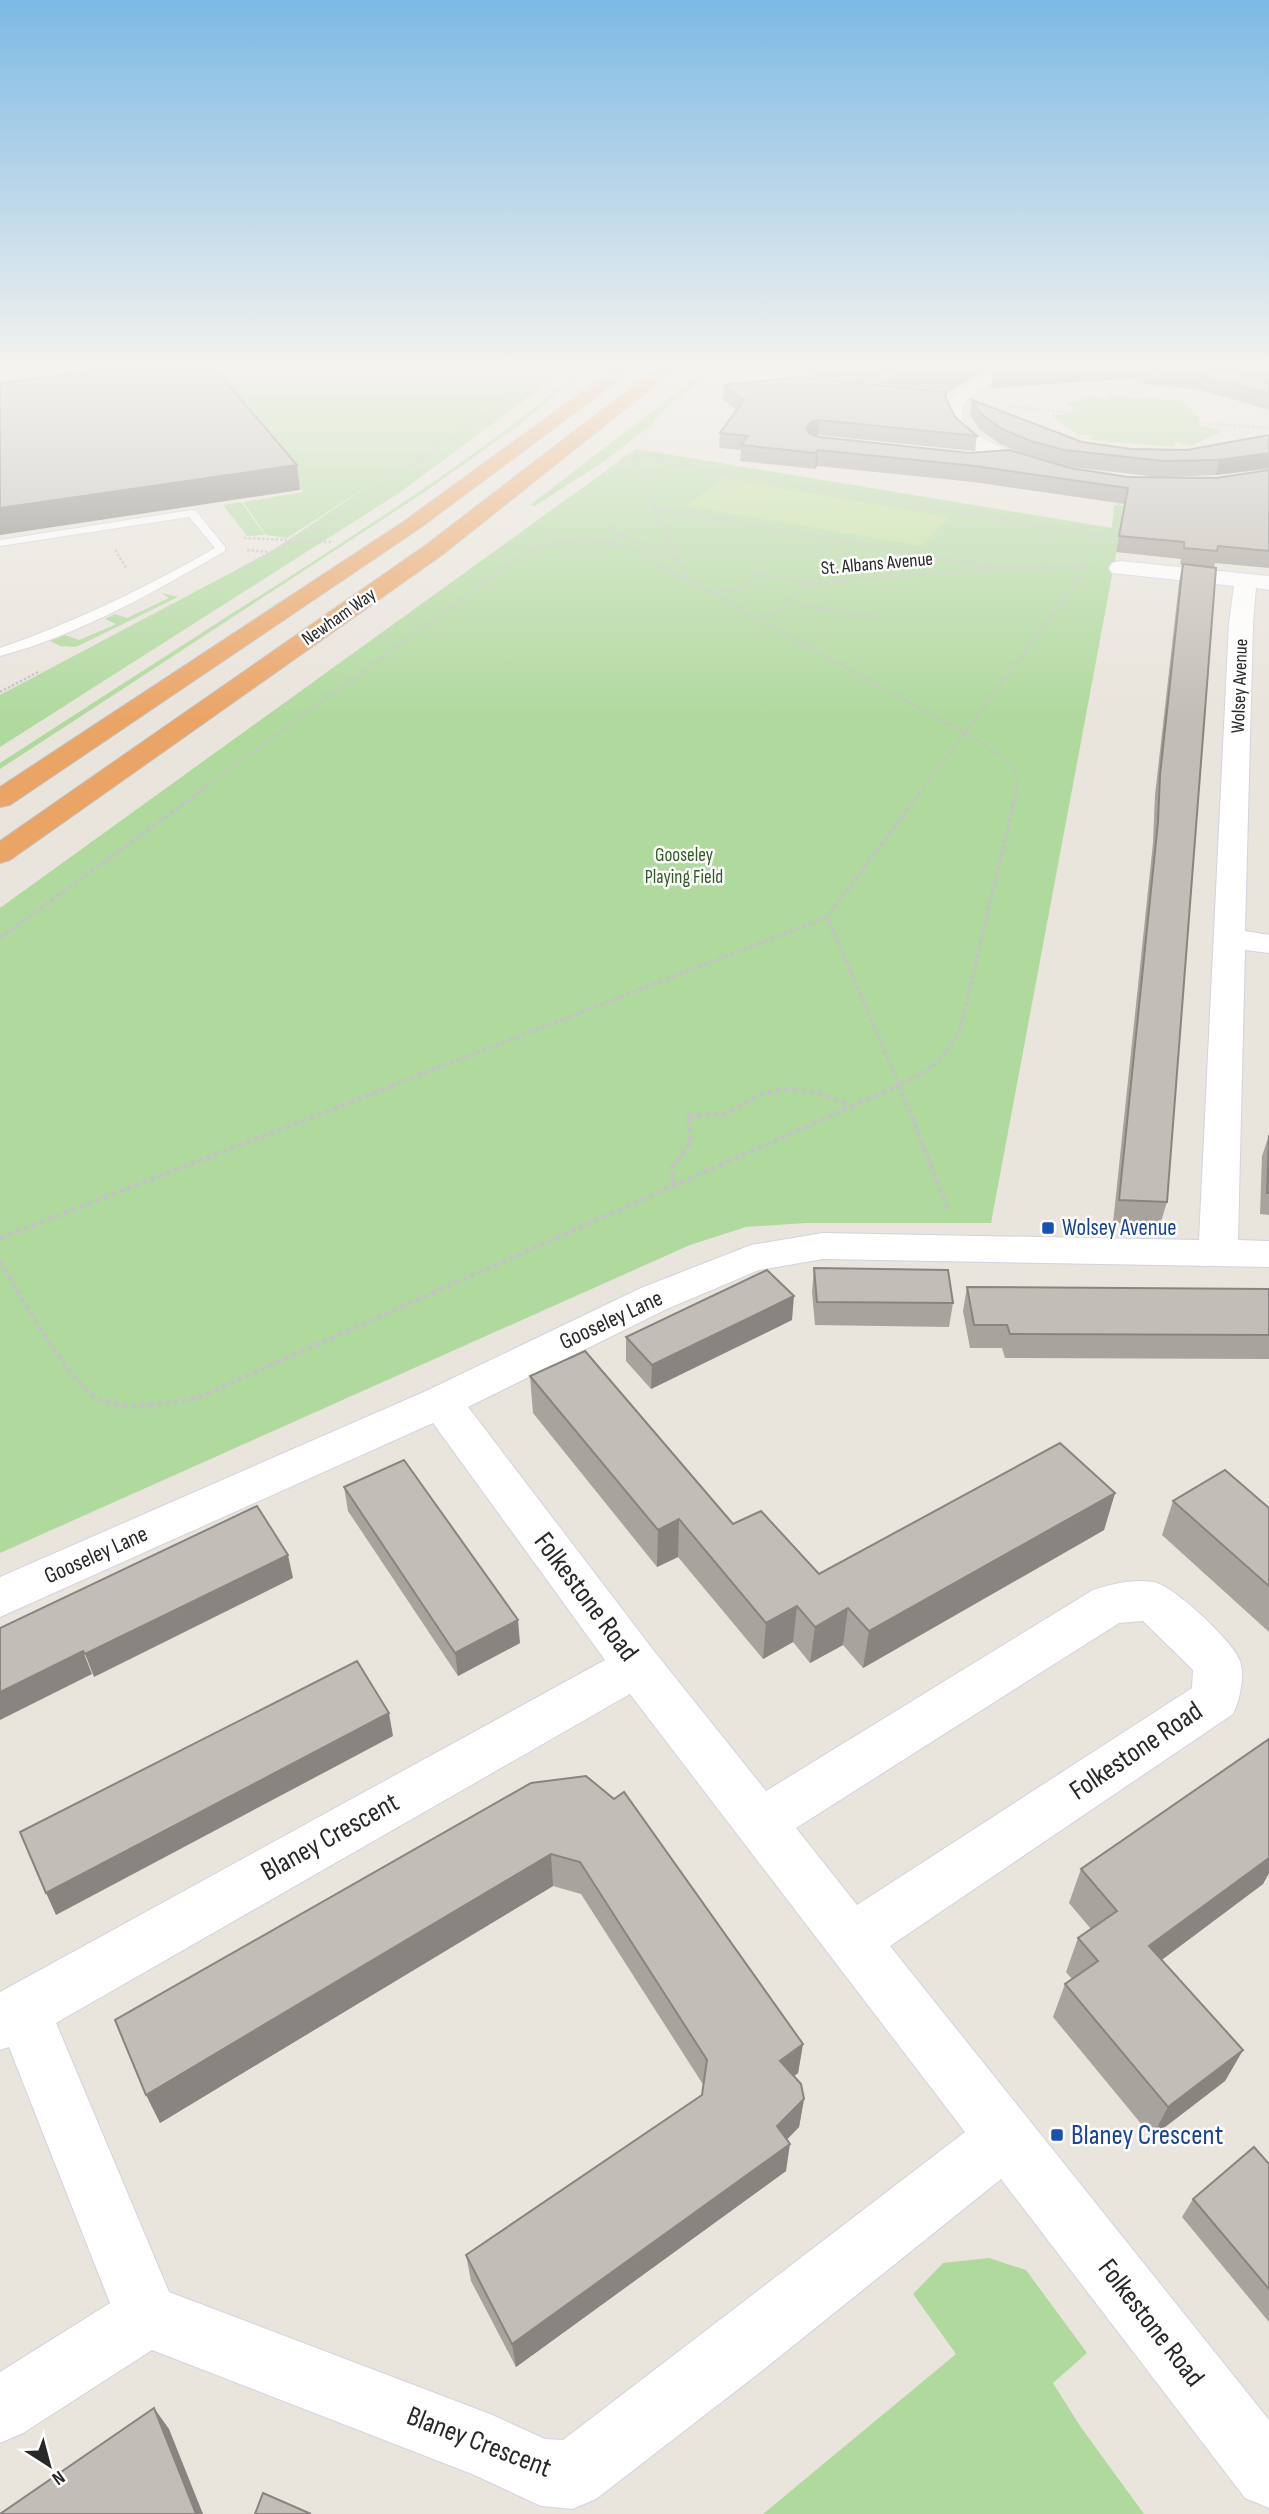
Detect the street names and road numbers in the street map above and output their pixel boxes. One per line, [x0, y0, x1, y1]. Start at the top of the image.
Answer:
street label: St. Albans Avenue [820, 548, 934, 580]
street label: Newham Way [298, 583, 381, 651]
street label: Wolsey Avenue [1227, 638, 1253, 734]
street label: Gooseley Lane [555, 1284, 667, 1356]
street label: Gooseley Lane [40, 1520, 152, 1590]
street label: Folkestone Road [527, 1526, 645, 1668]
street label: Folkestone Road [1063, 1695, 1209, 1807]
street label: Blaney Crescent [255, 1786, 405, 1888]
street label: Folkestone Road [1091, 2253, 1211, 2393]
street label: Blaney Crescent [402, 2399, 556, 2485]

